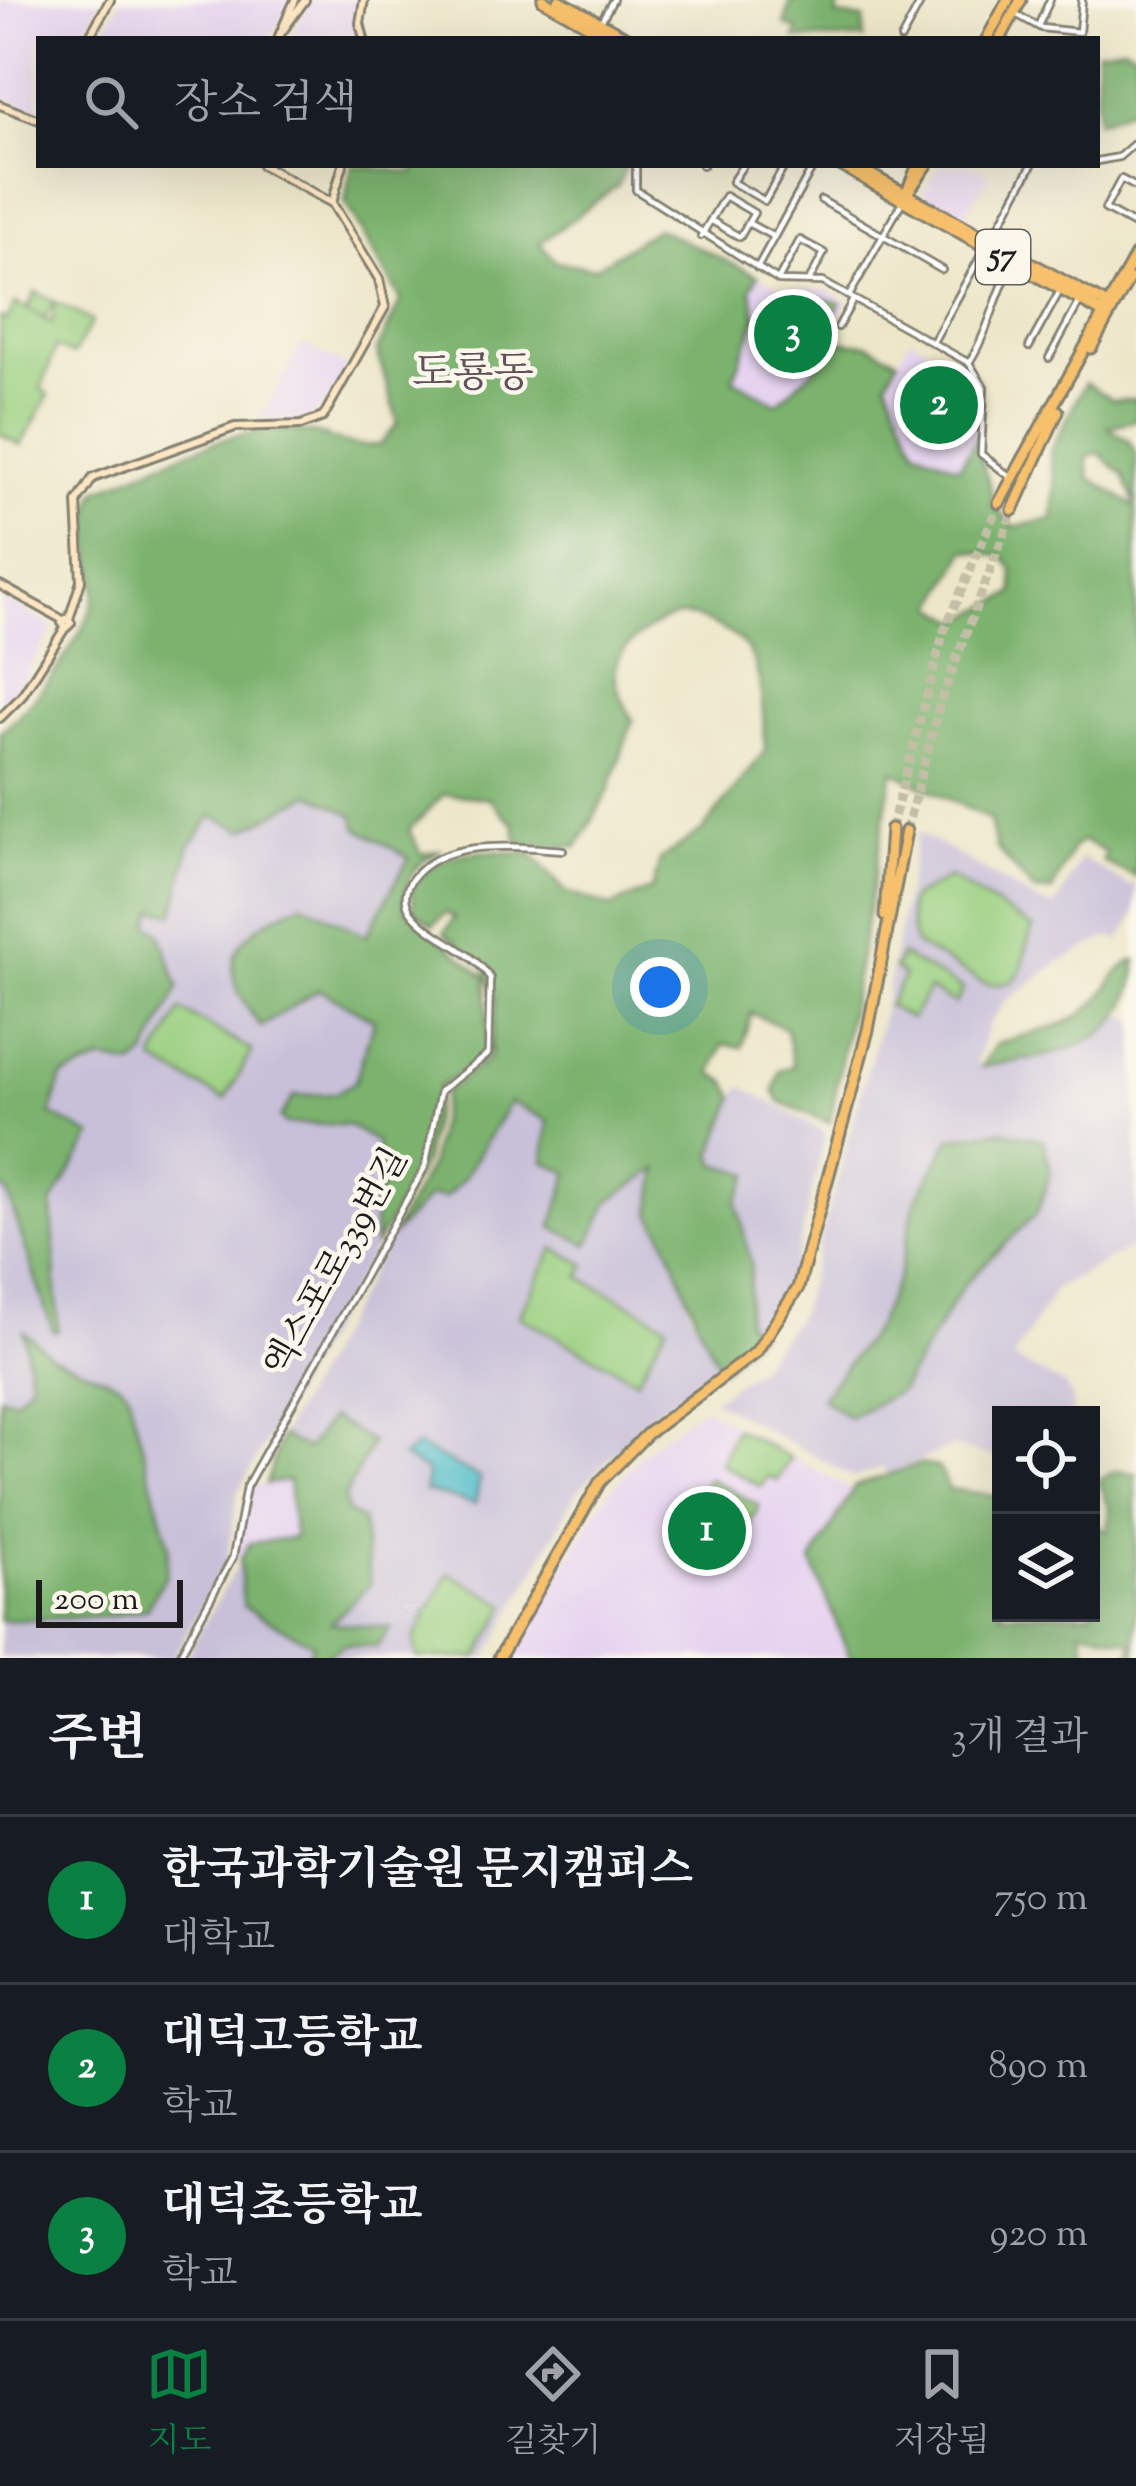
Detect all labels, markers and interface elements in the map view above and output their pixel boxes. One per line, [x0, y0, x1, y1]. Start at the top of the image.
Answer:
search box [36, 36, 1100, 168]
icon: search [78, 69, 144, 135]
text: 장소 검색 [174, 74, 357, 139]
road number: 57 [976, 230, 1030, 284]
pin: 3 [754, 289, 832, 379]
district label: 도룡동 [412, 346, 534, 406]
pin: 2 [900, 360, 978, 450]
your location [630, 957, 690, 1017]
street label: 엑스포로339번길 [253, 1139, 423, 1387]
map controls [992, 1406, 1100, 1622]
button: locate [992, 1406, 1100, 1514]
pin: 1 [668, 1486, 746, 1576]
button: layers [992, 1514, 1100, 1622]
scale bar [36, 1574, 183, 1627]
text: 200 m [54, 1577, 139, 1625]
text: 주변 [48, 1705, 147, 1778]
text: 3개 결과 [951, 1712, 1088, 1768]
text: 한국과학기술원 문지캠퍼스 [162, 1840, 693, 1905]
text: 1 [80, 1872, 94, 1928]
text: 750 m [994, 1872, 1088, 1928]
text: 대학교 [162, 1913, 275, 1969]
text: 대덕고등학교 [162, 2008, 423, 2073]
text: 2 [78, 2040, 96, 2096]
text: 890 m [988, 2040, 1088, 2096]
text: 학교 [162, 2081, 237, 2137]
text: 대덕초등학교 [162, 2176, 423, 2241]
text: 3 [79, 2208, 95, 2264]
text: 920 m [990, 2208, 1088, 2264]
text: 학교 [162, 2249, 237, 2305]
tab: 지도 [146, 2341, 212, 2467]
tab: 길찾기 [505, 2341, 601, 2467]
tab: 저장됨 [894, 2341, 990, 2467]

